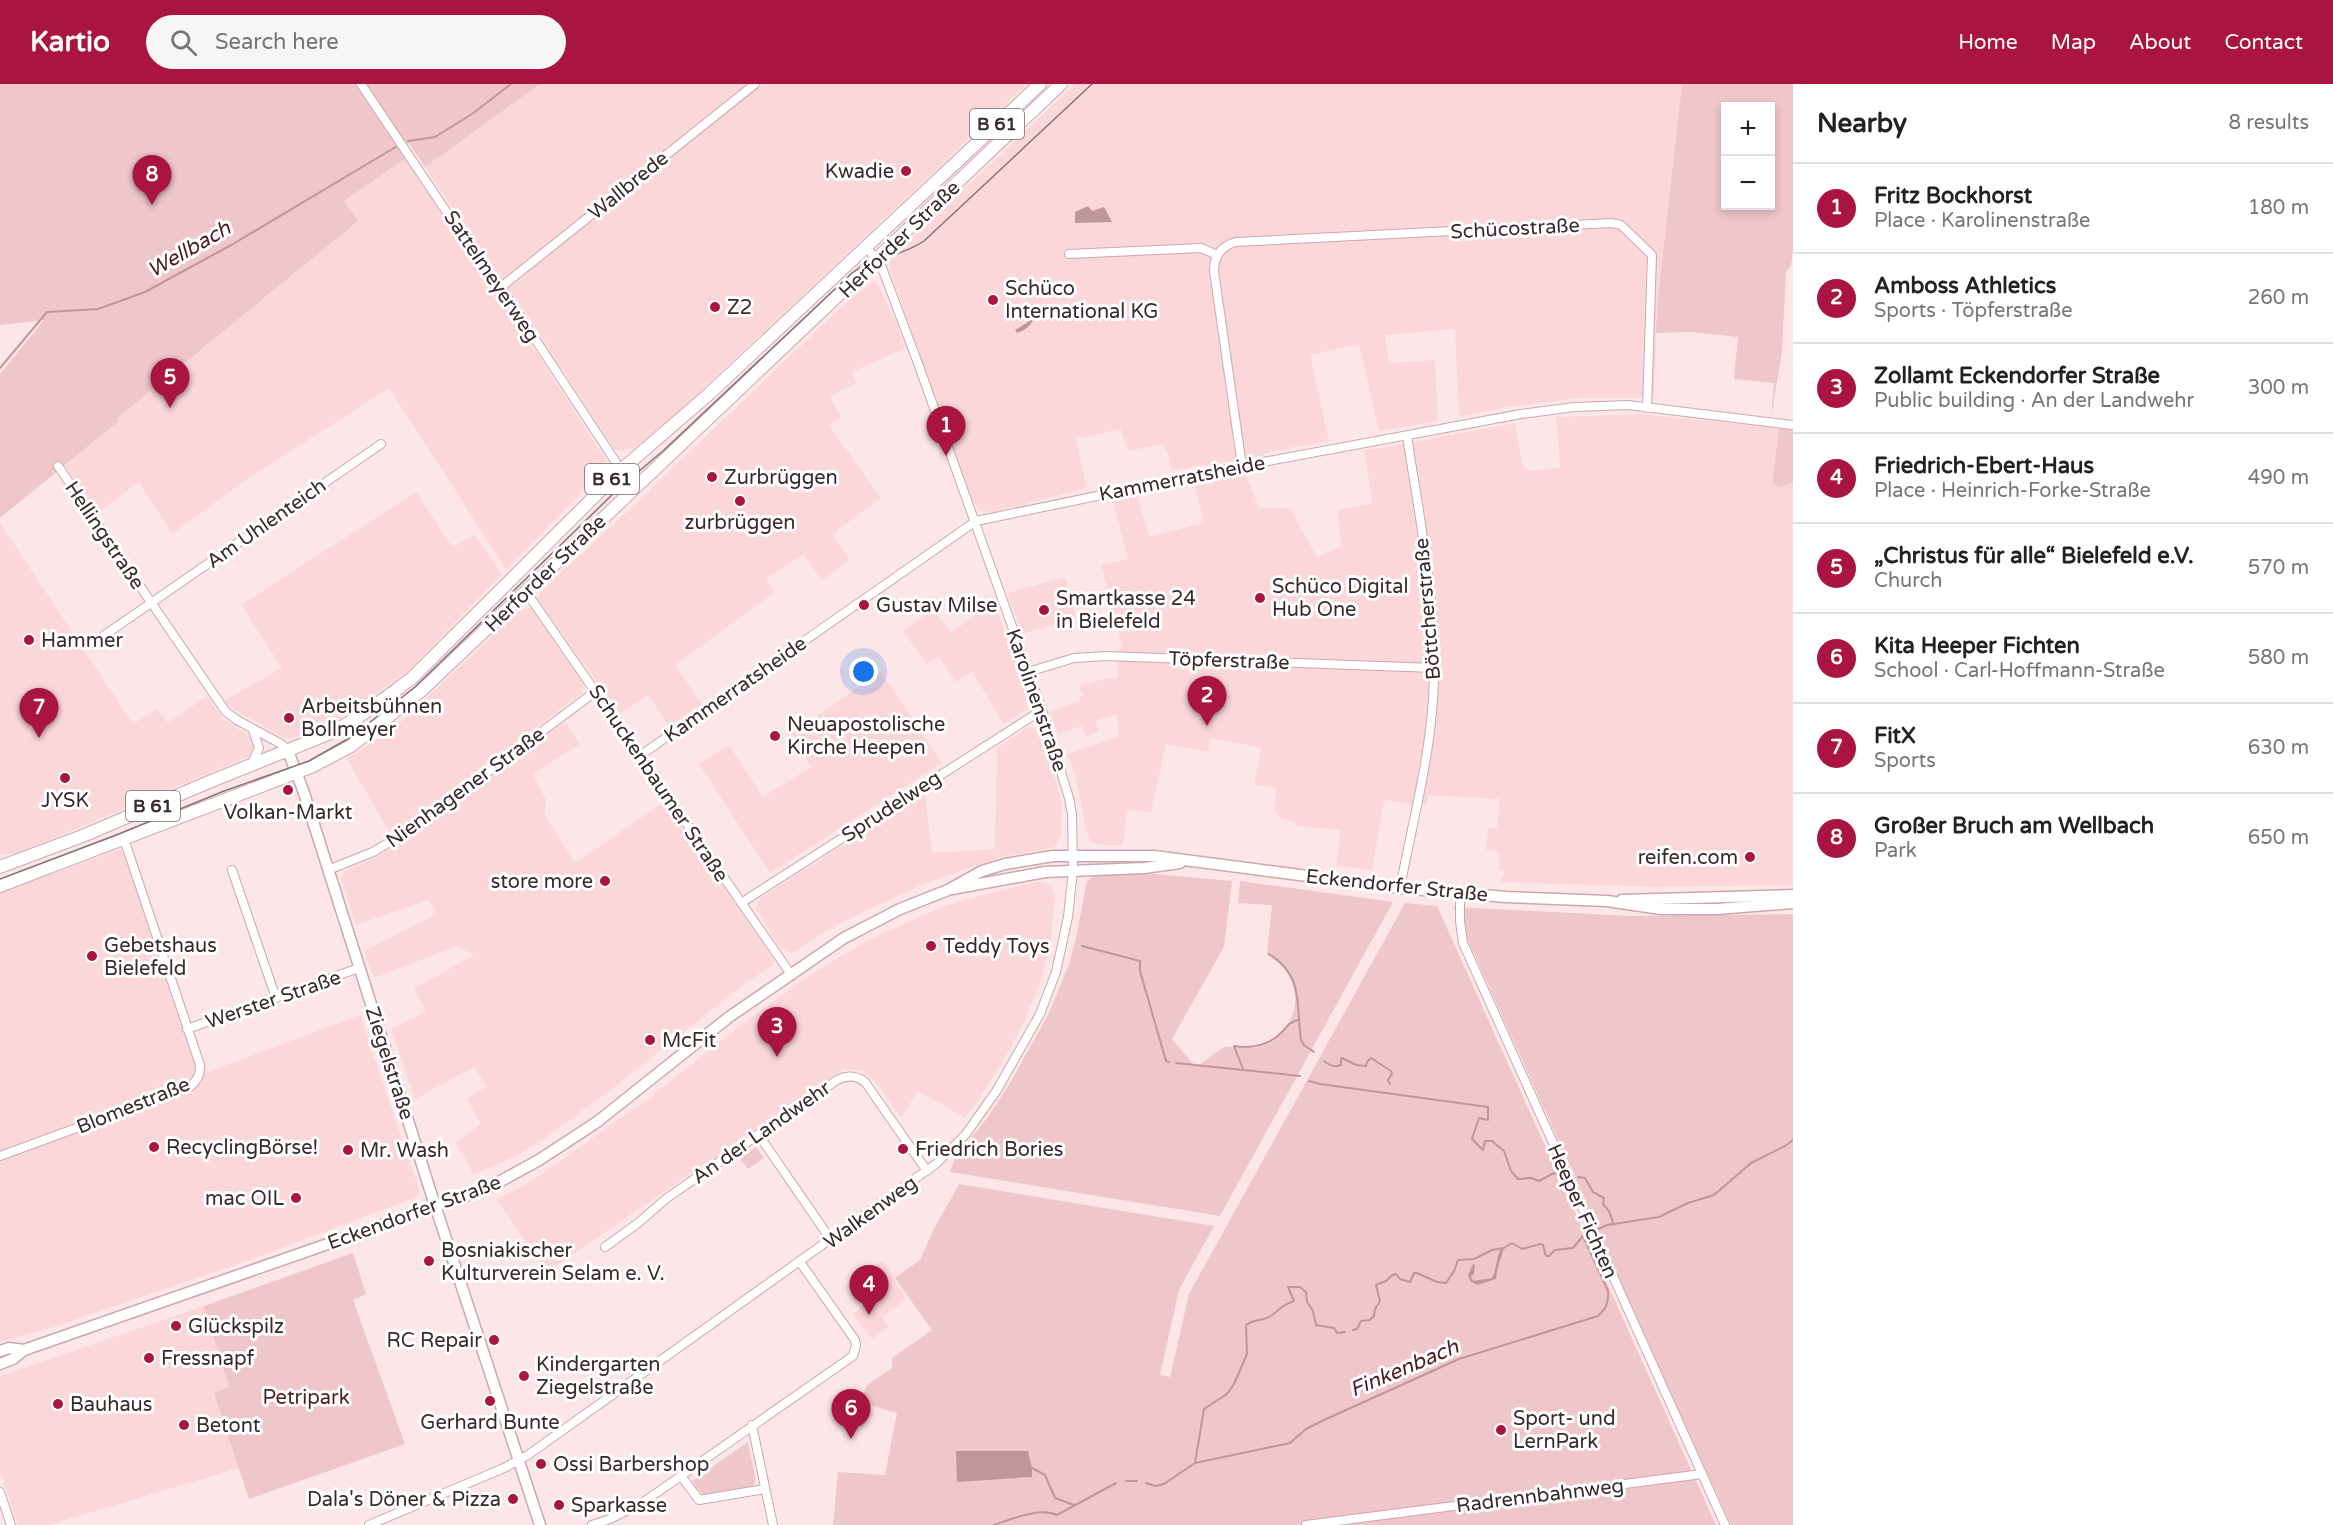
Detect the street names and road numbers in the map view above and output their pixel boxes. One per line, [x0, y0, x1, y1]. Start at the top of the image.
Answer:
road number: B 61 [970, 109, 1024, 139]
street label: Wallbrede [584, 146, 673, 225]
street label: Herforder Straße [834, 176, 965, 304]
street label: Sattelmeyerweg [438, 206, 544, 347]
street label: Schücostraße [1450, 214, 1580, 244]
street label: Kammerratsheide [1097, 451, 1267, 507]
road number: B 61 [585, 464, 639, 494]
street label: Am Uhlenteich [202, 474, 331, 574]
street label: Hellingstraße [59, 477, 149, 594]
street label: Herforder Straße [480, 510, 611, 638]
street label: Böttcherstraße [1410, 537, 1446, 681]
street label: Karolinenstraße [1000, 626, 1072, 775]
street label: Kammerratsheide [660, 632, 812, 748]
street label: Töpferstraße [1168, 647, 1290, 675]
street label: Schuckenbaumer Straße [583, 680, 733, 887]
street label: Nienhagener Straße [382, 722, 549, 853]
street label: Sprudelweg [838, 766, 946, 848]
road number: B 61 [126, 791, 180, 821]
street label: Eckendorfer Straße [1305, 864, 1489, 907]
street label: Werster Straße [203, 966, 344, 1034]
street label: Ziegelstraße [359, 1004, 419, 1123]
street label: Blomestraße [73, 1072, 194, 1140]
street label: An der Landwehr [688, 1076, 836, 1190]
street label: Heeper Fichten [1542, 1140, 1622, 1282]
street label: Eckendorfer Straße [324, 1170, 504, 1256]
street label: Walkenweg [819, 1171, 922, 1255]
street label: Radrennbahnweg [1455, 1474, 1625, 1518]

